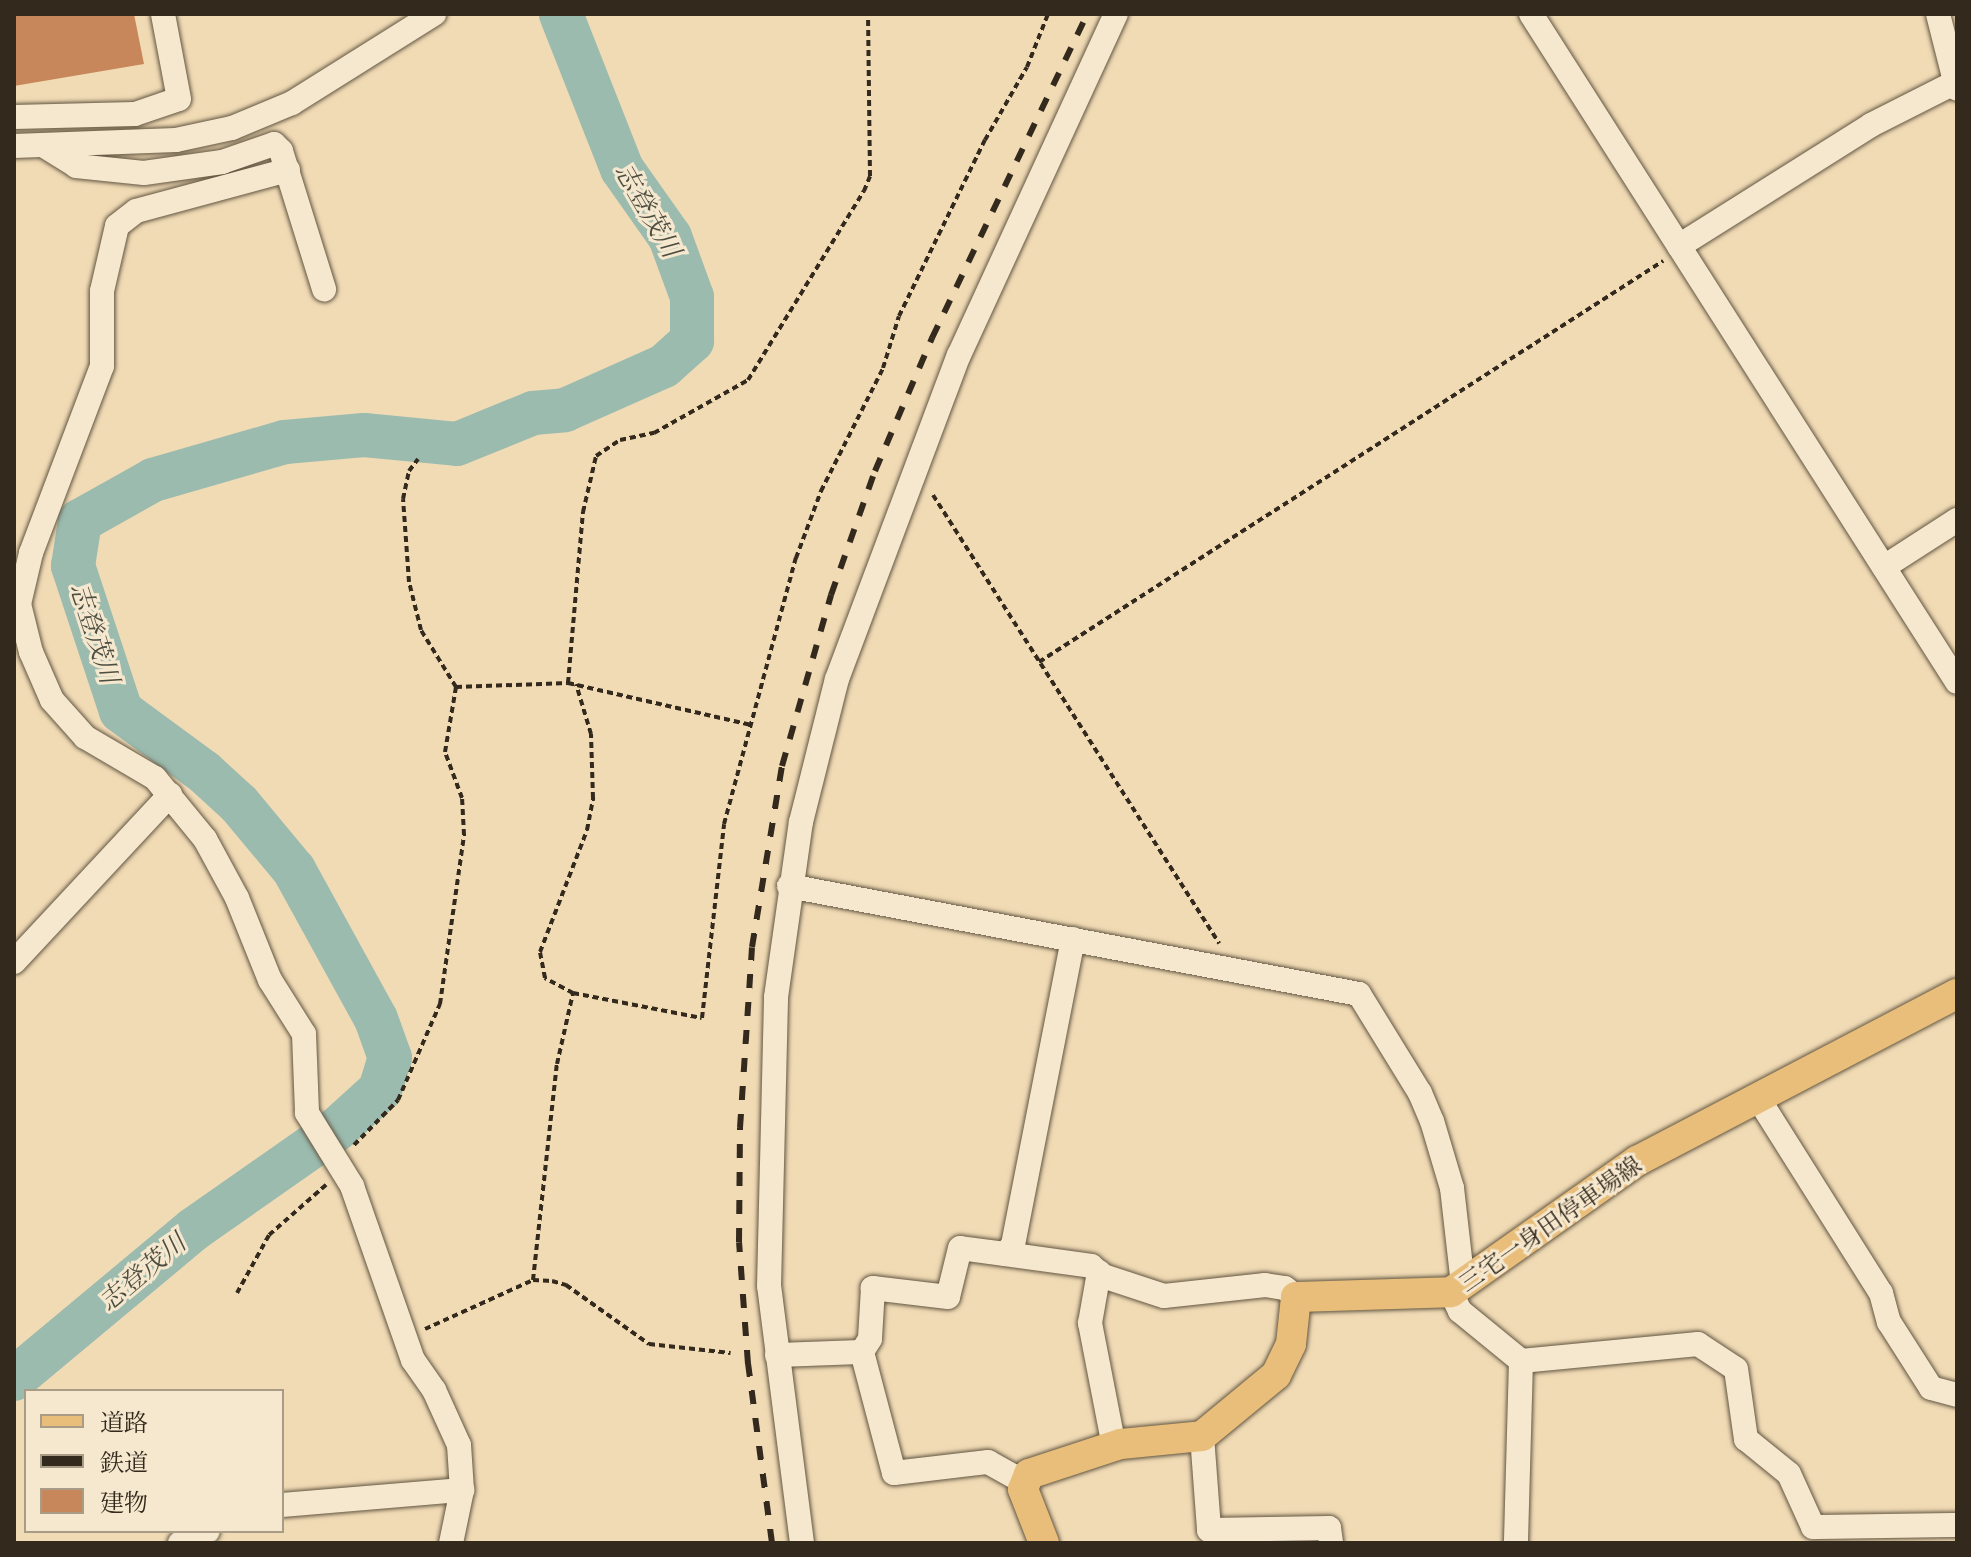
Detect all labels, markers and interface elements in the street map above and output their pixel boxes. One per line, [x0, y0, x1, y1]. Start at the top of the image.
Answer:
water label: 志登茂川 [608, 157, 688, 263]
water label: 志登茂川 [64, 579, 126, 687]
street label: 三宅一身田停車場線 [1453, 1150, 1647, 1298]
water label: 志登茂川 [92, 1227, 192, 1317]
legend [24, 1389, 284, 1533]
text: 道路 [100, 1405, 148, 1440]
text: 鉄道 [100, 1445, 148, 1480]
text: 建物 [100, 1485, 148, 1520]

